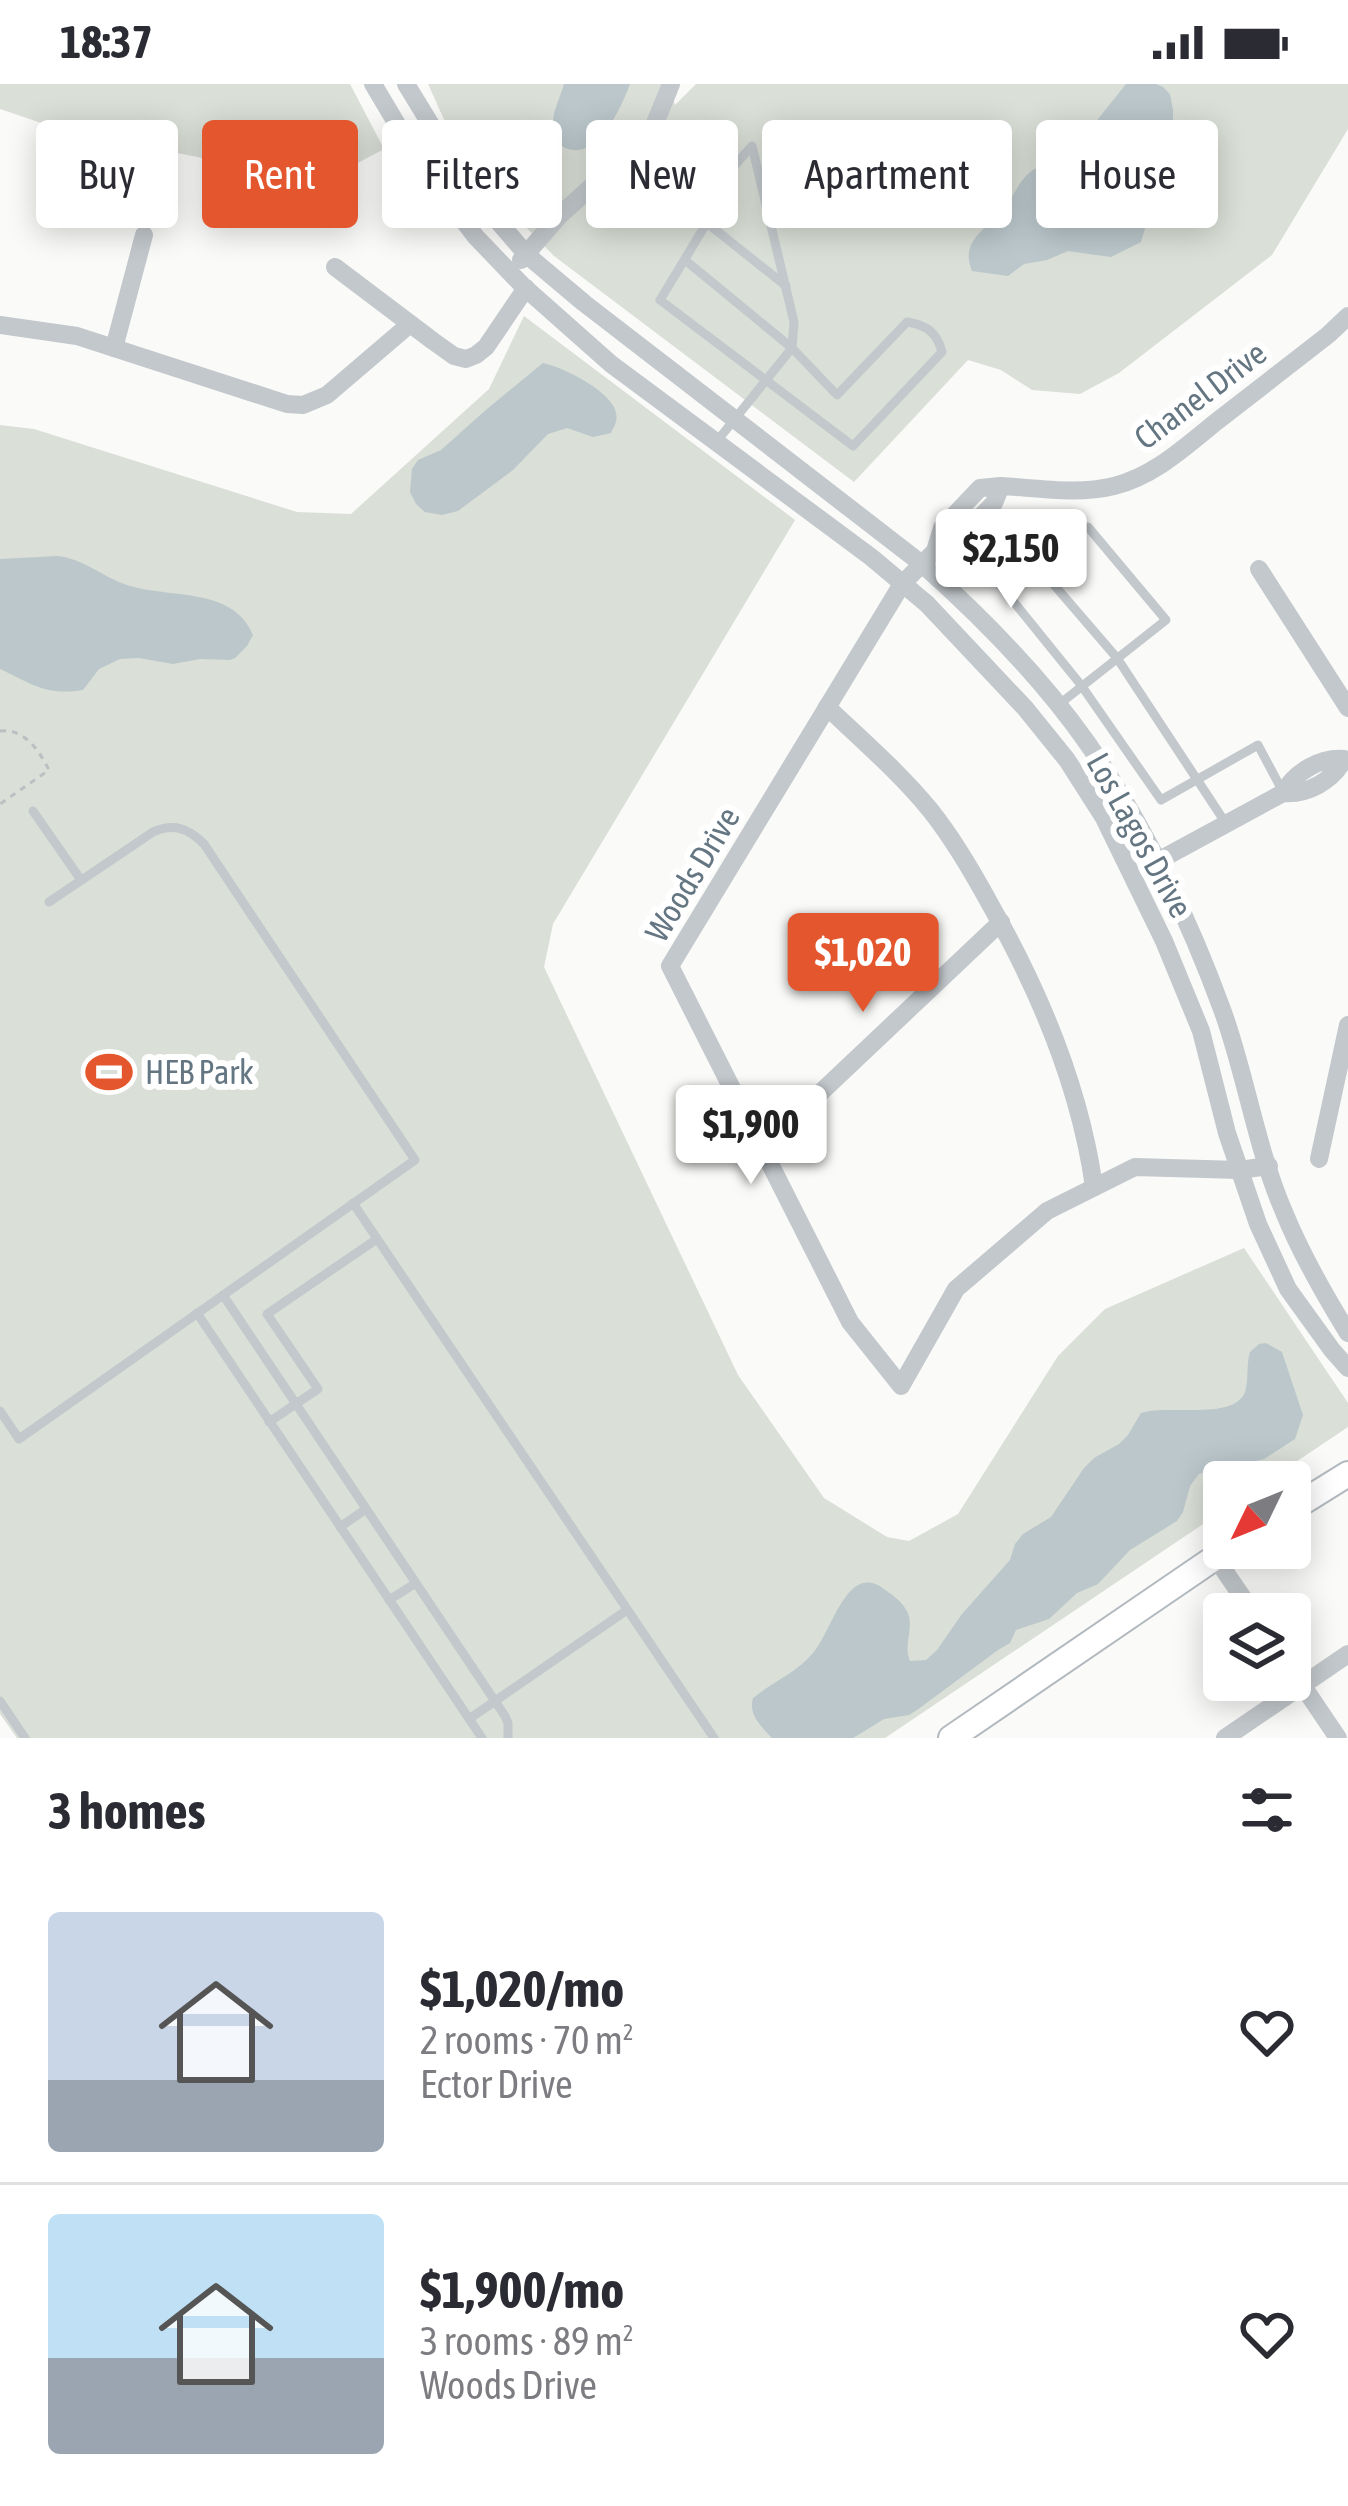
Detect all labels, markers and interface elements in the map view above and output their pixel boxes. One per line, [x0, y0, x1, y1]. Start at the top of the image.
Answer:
text: 18:37 [60, 16, 153, 68]
chip: Buy [36, 120, 178, 228]
chip: Rent [202, 120, 358, 228]
chip: Filters [382, 120, 562, 228]
chip: New [586, 120, 738, 228]
chip: Apartment [762, 120, 1012, 228]
chip: House [1036, 120, 1218, 228]
street label: Chanel Drive [1127, 333, 1273, 457]
pin: $2,150 [913, 509, 1109, 611]
text: $2,150 [963, 526, 1059, 570]
street label: Los Lagos Drive [1079, 746, 1201, 924]
street label: Woods Drive [637, 800, 747, 948]
pin: $1,020 [765, 913, 961, 1015]
text: $1,020 [815, 930, 911, 974]
sports icon: HEB Park [84, 1047, 134, 1097]
place label: HEB Park [145, 1053, 254, 1091]
pin: $1,900 [653, 1085, 849, 1187]
text: $1,900 [703, 1102, 799, 1146]
north arrow [1203, 1461, 1311, 1569]
map controls [1203, 1461, 1311, 1701]
button: layers [1203, 1593, 1311, 1701]
icon: filters [1234, 1777, 1300, 1843]
text: 3 homes [48, 1781, 206, 1840]
text: $1,020/mo [420, 1959, 624, 2018]
icon: home [144, 1960, 288, 2104]
icon: heart [1234, 1999, 1300, 2065]
text: 2 rooms · 70 m² [420, 2018, 634, 2062]
text: Ector Drive [420, 2062, 573, 2106]
text: $1,900/mo [420, 2260, 624, 2319]
icon: home [144, 2262, 288, 2406]
icon: heart [1234, 2301, 1300, 2367]
text: 3 rooms · 89 m² [420, 2319, 634, 2363]
text: Woods Drive [420, 2363, 597, 2407]

